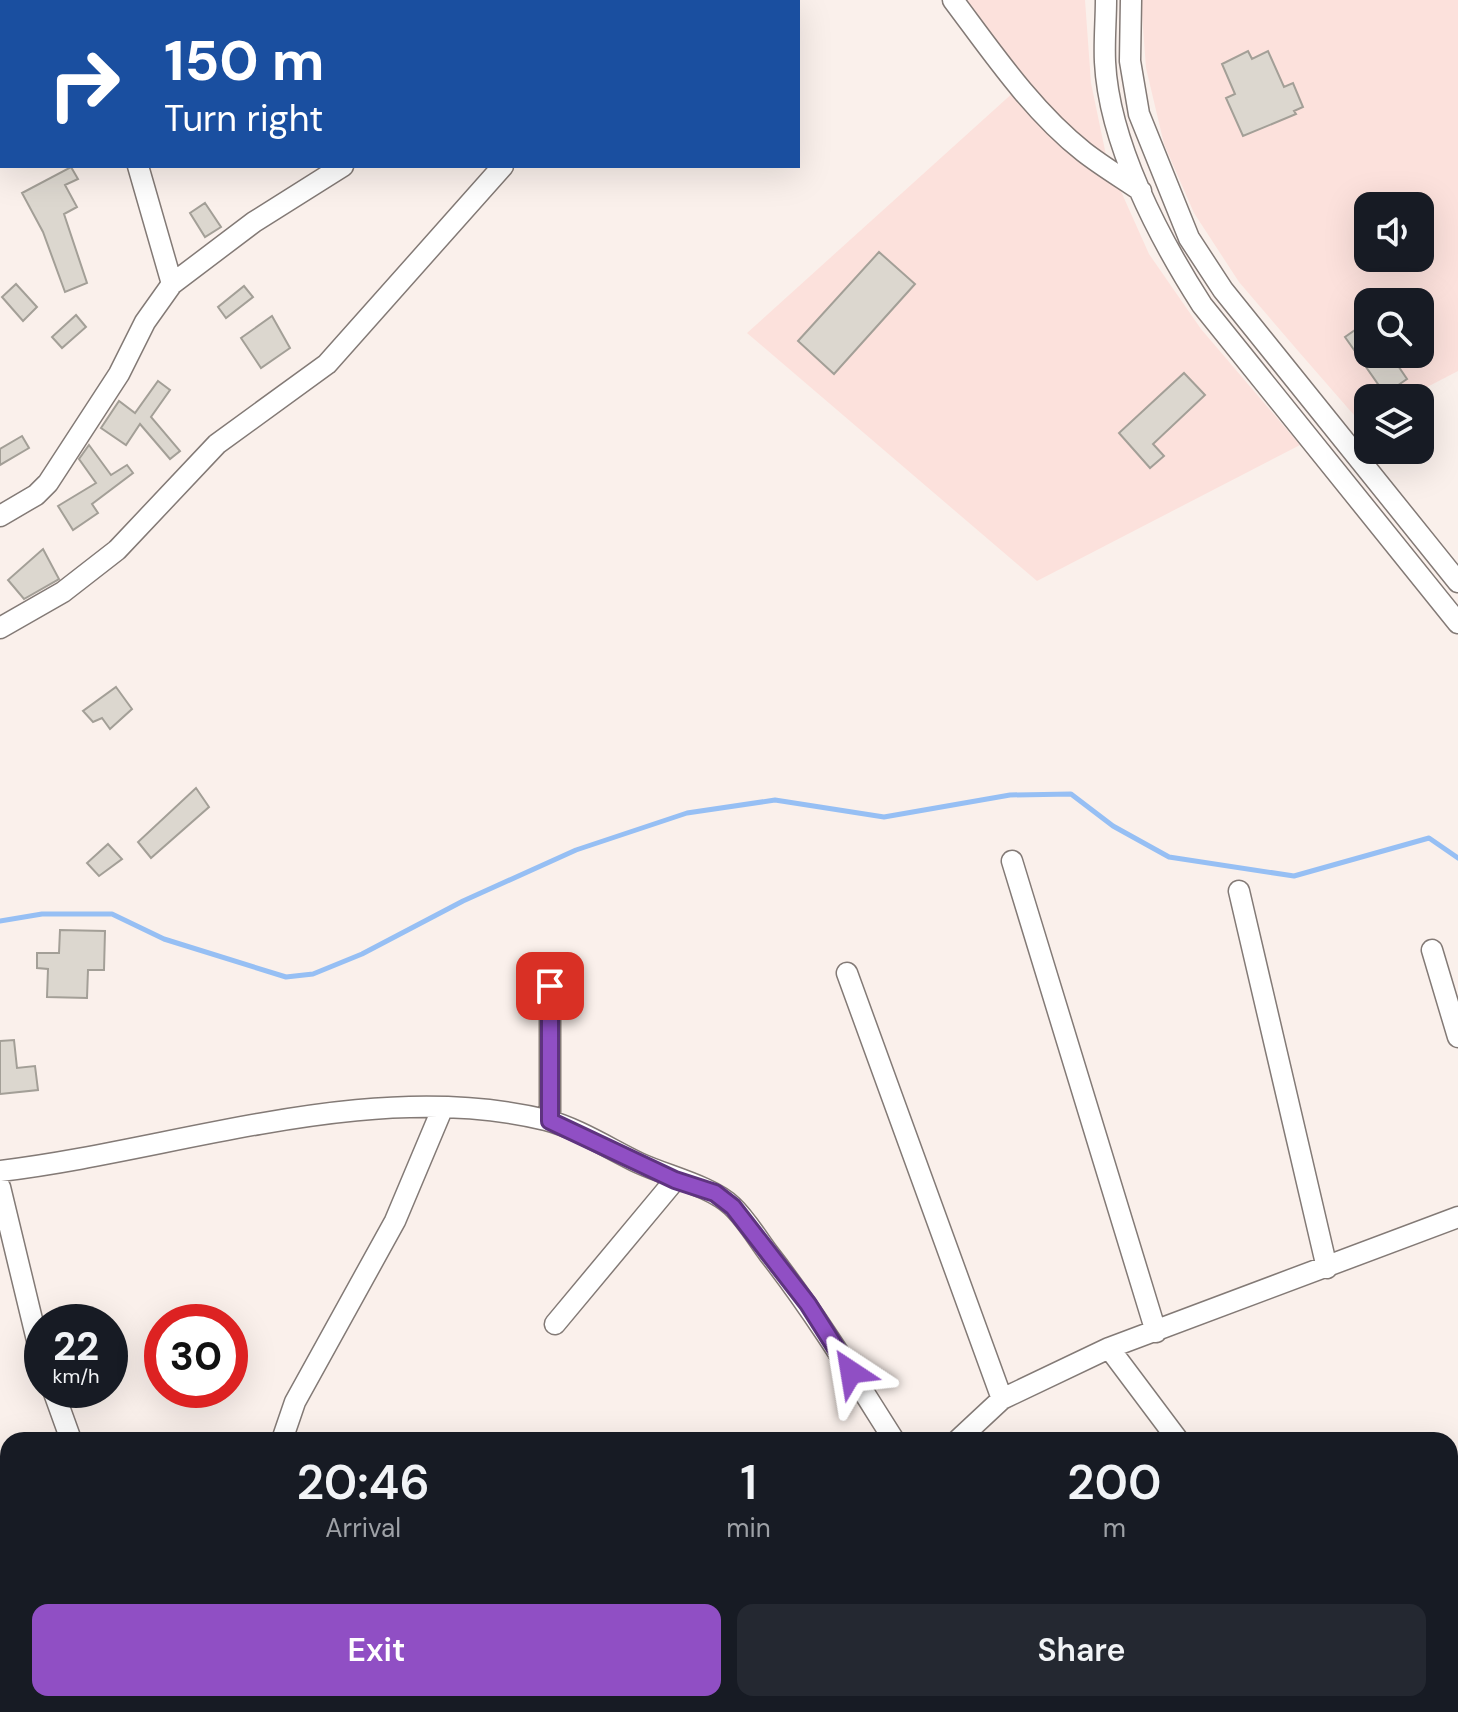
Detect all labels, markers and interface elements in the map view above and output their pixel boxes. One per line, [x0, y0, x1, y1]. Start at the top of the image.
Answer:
text: 150 m [164, 24, 325, 97]
icon: right [32, 32, 136, 136]
text: Turn right [164, 95, 323, 142]
map controls [1354, 192, 1434, 464]
button: sound [1354, 192, 1434, 272]
button: search [1354, 288, 1434, 368]
button: layers [1354, 384, 1434, 464]
pin [516, 952, 584, 1020]
icon: arrive [528, 964, 572, 1008]
speed limit sign: 30 [144, 1304, 248, 1408]
text: 22 [53, 1320, 99, 1372]
position arrow [809, 1330, 893, 1414]
text: km/h [52, 1363, 100, 1389]
text: 20:46 [296, 1451, 430, 1514]
text: 1 [740, 1451, 757, 1514]
text: 200 [1067, 1451, 1162, 1514]
text: Arrival [325, 1511, 401, 1545]
text: min [726, 1511, 771, 1545]
text: m [1103, 1511, 1126, 1545]
button: Exit [32, 1604, 721, 1696]
button: Share [737, 1604, 1426, 1696]

